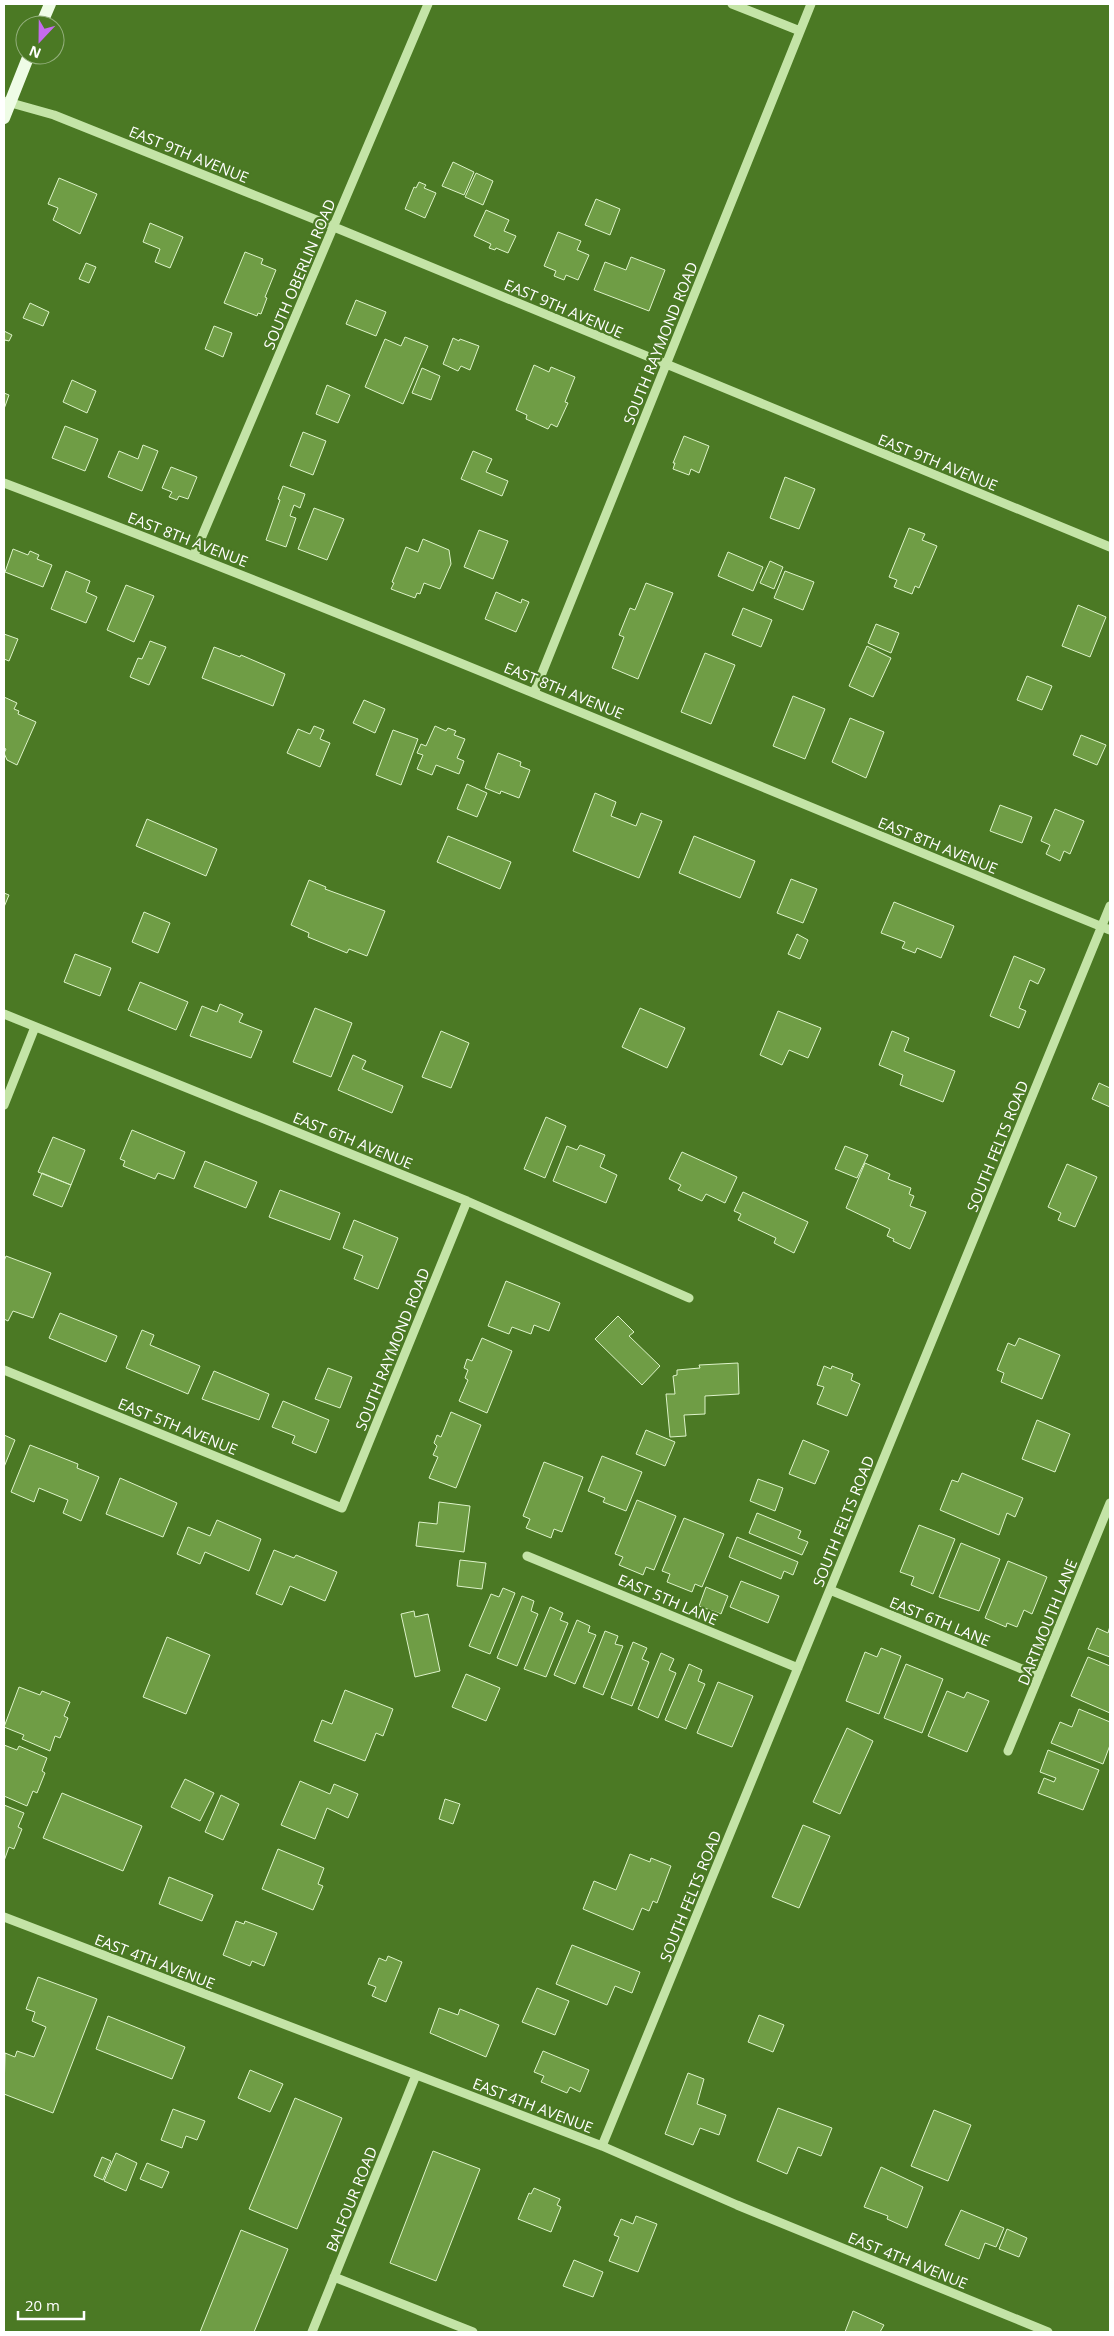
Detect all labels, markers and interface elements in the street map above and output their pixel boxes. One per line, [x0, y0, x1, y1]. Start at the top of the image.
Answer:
north arrow [15, 15, 65, 65]
text: N [26, 42, 44, 63]
street label: EAST 9TH AVENUE [126, 121, 252, 187]
street label: SOUTH OBERLIN ROAD [258, 196, 340, 352]
street label: SOUTH RAYMOND ROAD [618, 259, 702, 427]
street label: EAST 9TH AVENUE [501, 274, 627, 342]
street label: EAST 9TH AVENUE [875, 429, 1001, 495]
street label: EAST 8TH AVENUE [125, 507, 251, 571]
street label: EAST 8TH AVENUE [501, 657, 627, 723]
street label: EAST 8TH AVENUE [875, 812, 1001, 878]
street label: SOUTH FELTS ROAD [962, 1078, 1032, 1214]
street label: EAST 6TH AVENUE [290, 1107, 416, 1173]
street label: SOUTH RAYMOND ROAD [350, 1265, 434, 1433]
street label: EAST 5TH AVENUE [115, 1393, 241, 1459]
street label: SOUTH FELTS ROAD [808, 1453, 878, 1589]
street label: DARTMOUTH LANE [1013, 1556, 1081, 1688]
street label: EAST 5TH LANE [615, 1569, 721, 1629]
street label: EAST 6TH LANE [887, 1592, 993, 1650]
street label: SOUTH FELTS ROAD [655, 1828, 725, 1964]
street label: EAST 4TH AVENUE [92, 1929, 218, 1993]
street label: EAST 4TH AVENUE [470, 2073, 596, 2137]
street label: BALFOUR ROAD [321, 2143, 381, 2255]
street label: EAST 4TH AVENUE [845, 2227, 971, 2293]
scale bar [18, 2288, 84, 2320]
text: 20 m [25, 2295, 60, 2315]

